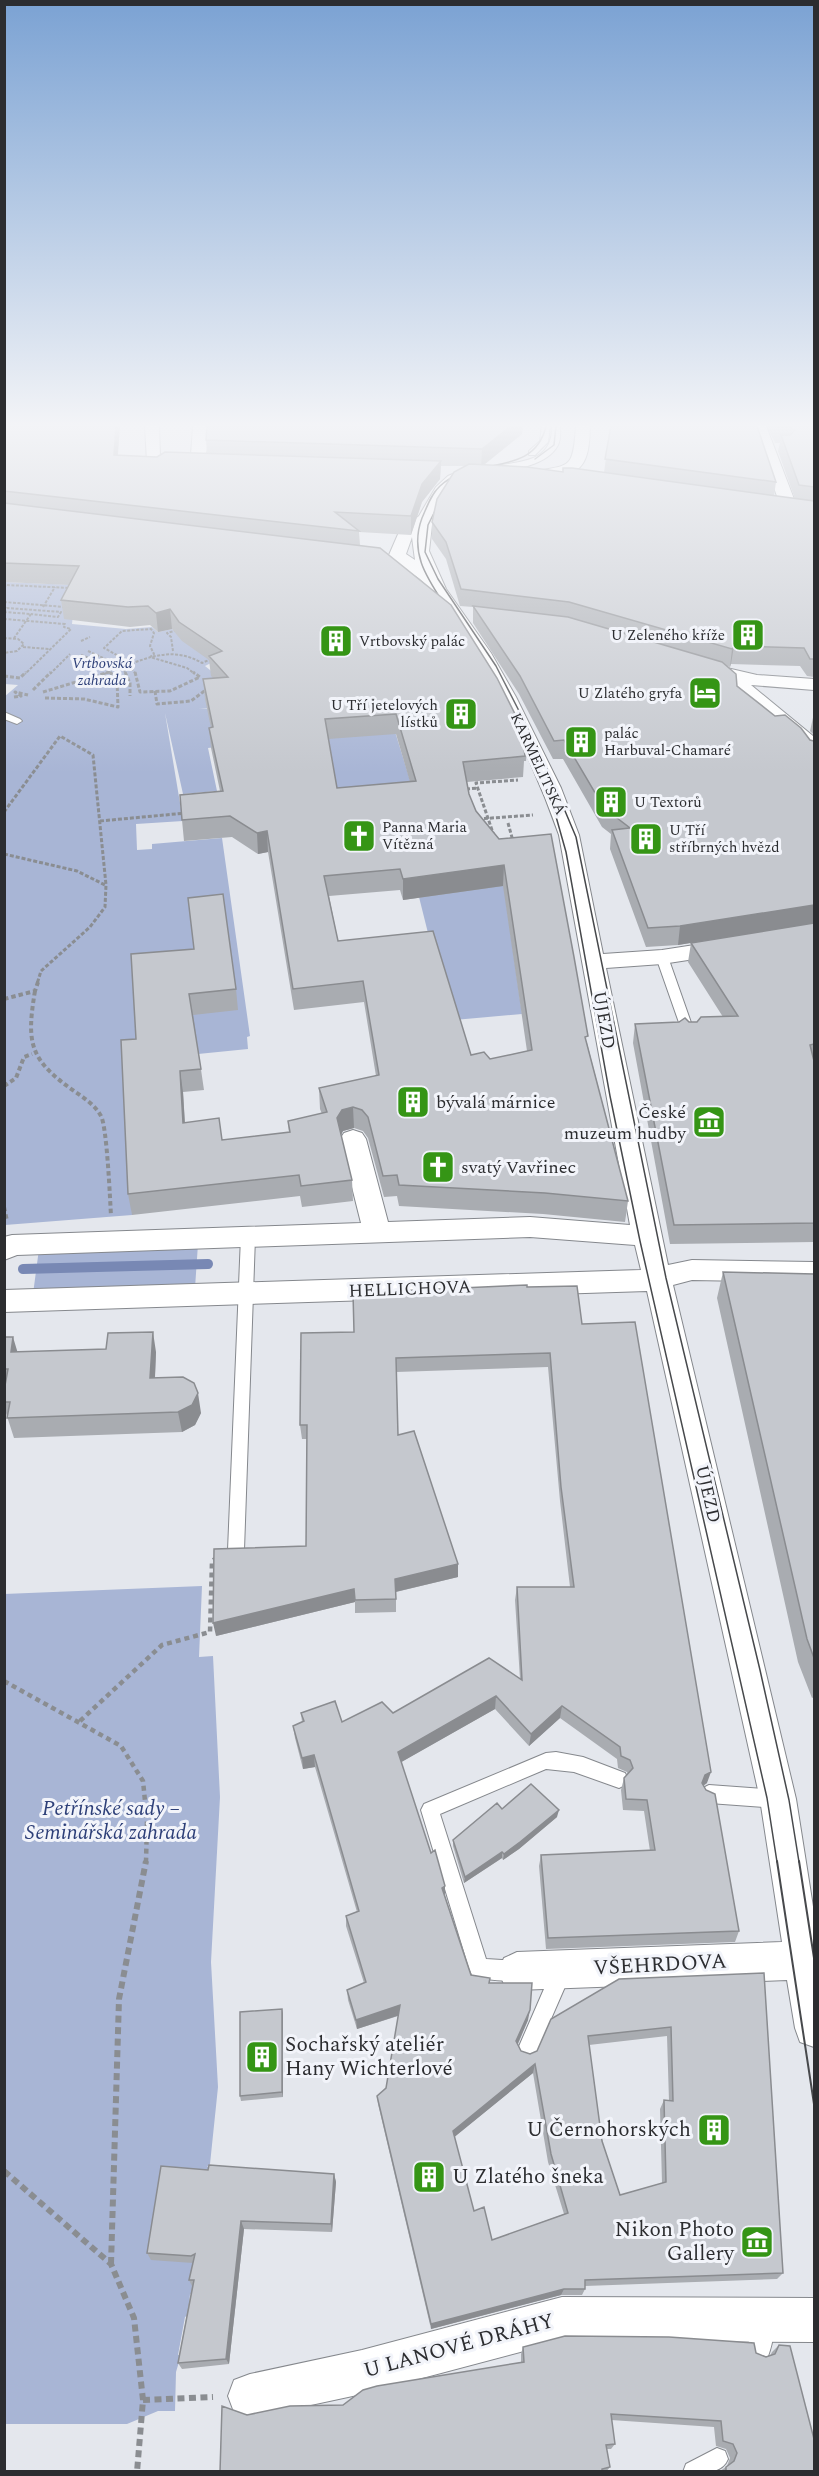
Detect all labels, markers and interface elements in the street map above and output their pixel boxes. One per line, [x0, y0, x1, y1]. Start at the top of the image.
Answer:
building icon: U Zeleného kříže [730, 617, 766, 653]
building icon: Vrtbovský palác [318, 623, 354, 659]
place label: U Zeleného kříže [611, 624, 725, 647]
place label: Vrtbovský palác [359, 630, 465, 653]
park label: Vrtbovská zahrada [72, 652, 133, 692]
hotel icon: U Zlatého gryfa [687, 675, 723, 711]
place label: U Zlatého gryfa [578, 682, 683, 705]
place label: U Tří jetelových lístků [331, 694, 438, 734]
building icon: U Tří jetelových lístků [443, 696, 479, 732]
street label: KARMELITSKÁ [504, 709, 572, 819]
place label: palác Harbuval-Chamaré [604, 722, 731, 762]
building icon: palác Harbuval-Chamaré [563, 724, 599, 760]
building icon: U Textorů [593, 784, 629, 820]
place label: U Textorů [634, 791, 702, 814]
place label: Panna Maria Vítězná [382, 816, 467, 856]
church icon: Panna Maria Vítězná [341, 818, 377, 854]
place label: U Tří stříbrných hvězd [669, 819, 780, 859]
building icon: U Tří stříbrných hvězd [628, 821, 664, 857]
street label: ÚJEZD [586, 989, 622, 1051]
building icon: bývalá márnice [395, 1084, 431, 1120]
place label: bývalá márnice [436, 1089, 555, 1116]
place label: České muzeum hudby [564, 1099, 687, 1147]
museum icon: České muzeum hudby [691, 1104, 727, 1140]
church icon: svatý Vavřinec [420, 1149, 456, 1185]
place label: svatý Vavřinec [461, 1154, 576, 1181]
street label: HELLICHOVA [348, 1273, 472, 1305]
street label: ÚJEZD [688, 1462, 728, 1526]
park label: Petřínské sady – Seminářská zahrada [25, 1793, 197, 1849]
street label: VŠEHRDOVA [592, 1946, 728, 1984]
place label: Sochařský ateliér Hany Wichterlové [285, 2029, 453, 2085]
building icon: Sochařský ateliér Hany Wichterlové [244, 2039, 280, 2075]
building icon: U Černohorských [696, 2112, 732, 2148]
place label: U Černohorských [526, 2114, 691, 2146]
building icon: U Zlatého šneka [411, 2159, 447, 2195]
place label: U Zlatého šneka [452, 2161, 605, 2193]
place label: Nikon Photo Gallery [615, 2214, 735, 2270]
museum icon: Nikon Photo Gallery [739, 2224, 775, 2260]
street label: U LANOVÉ DRÁHY [360, 2305, 558, 2387]

